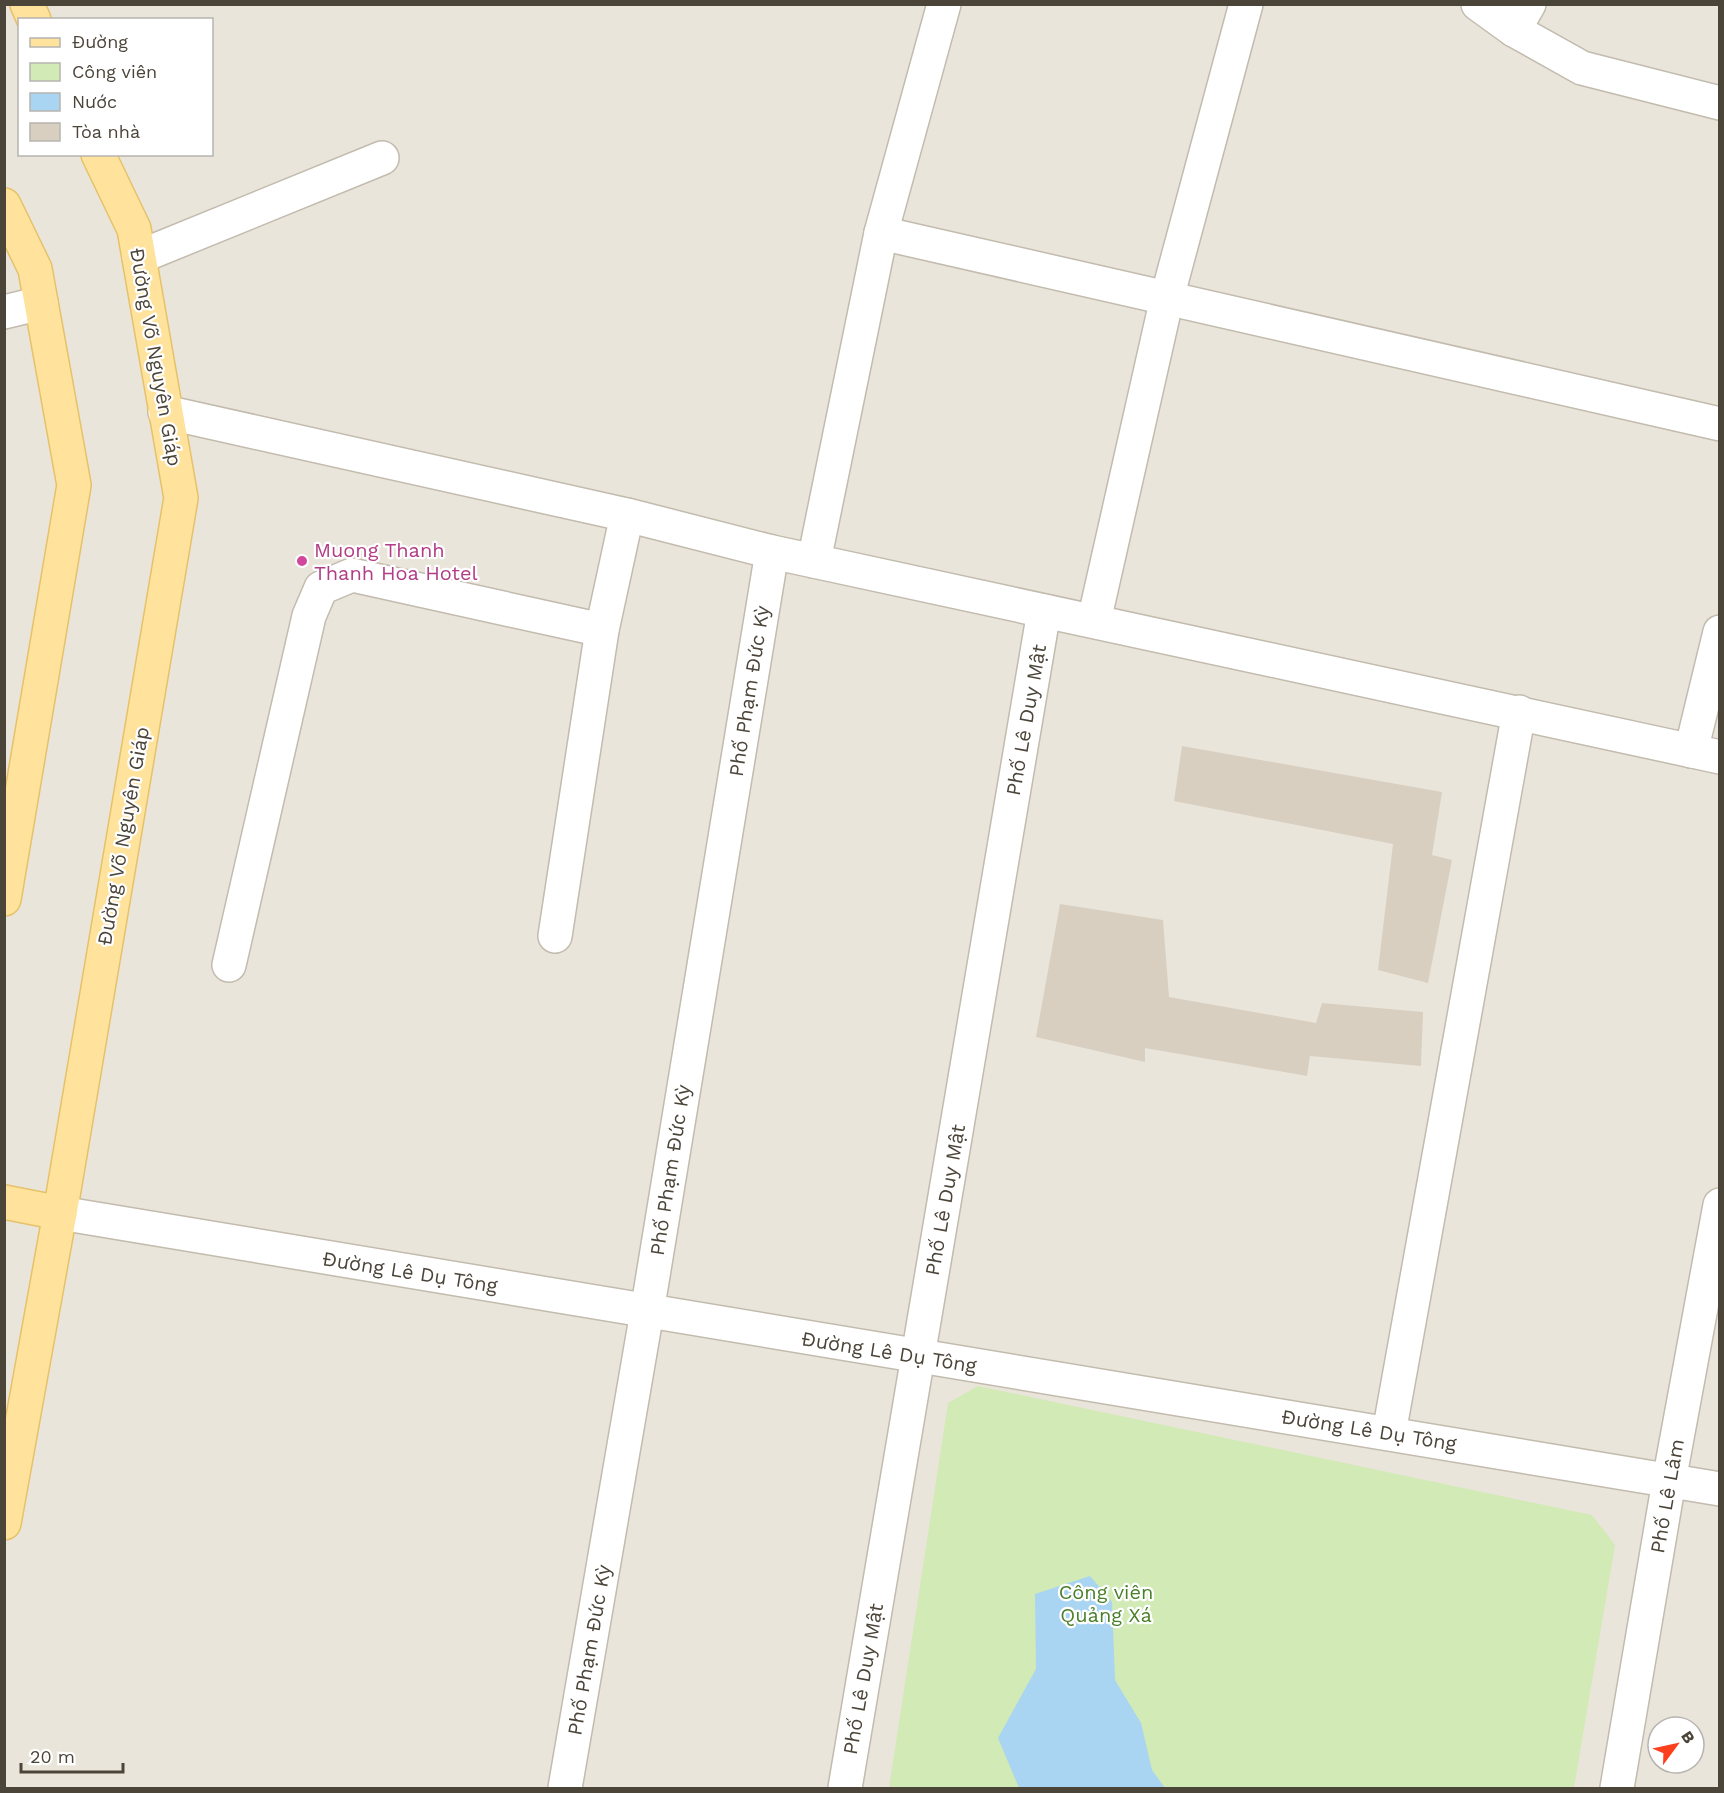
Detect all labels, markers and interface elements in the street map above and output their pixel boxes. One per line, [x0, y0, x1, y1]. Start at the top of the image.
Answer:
legend [18, 18, 213, 156]
text: Đường [72, 31, 128, 52]
text: Công viên [72, 61, 157, 82]
text: Nước [72, 91, 117, 112]
text: Tòa nhà [72, 121, 140, 142]
street label: Đường Võ Nguyên Giáp [125, 246, 187, 468]
place label: Muong Thanh Thanh Hoa Hotel [314, 538, 478, 585]
marker: Muong Thanh Thanh Hoa Hotel [295, 554, 309, 568]
street label: Phố Phạm Đức Kỳ [724, 603, 774, 778]
street label: Phố Lê Duy Mật [1001, 642, 1051, 797]
street label: Đường Võ Nguyên Giáp [92, 725, 154, 947]
street label: Phố Phạm Đức Kỳ [645, 1082, 695, 1257]
street label: Phố Lê Duy Mật [920, 1122, 970, 1277]
street label: Đường Lê Dụ Tông [321, 1246, 500, 1298]
street label: Đường Lê Dụ Tông [800, 1326, 979, 1378]
street label: Đường Lê Dụ Tông [1280, 1404, 1459, 1456]
street label: Phố Lê Lâm [1645, 1437, 1689, 1555]
street label: Phố Phạm Đức Kỳ [562, 1562, 616, 1737]
park label: Công viên Quảng Xá [1059, 1580, 1153, 1627]
street label: Phố Lê Duy Mật [838, 1601, 888, 1756]
north arrow [1646, 1715, 1706, 1775]
text: B [1677, 1727, 1699, 1747]
scale bar [21, 1736, 123, 1774]
text: 20 m [30, 1746, 75, 1767]

